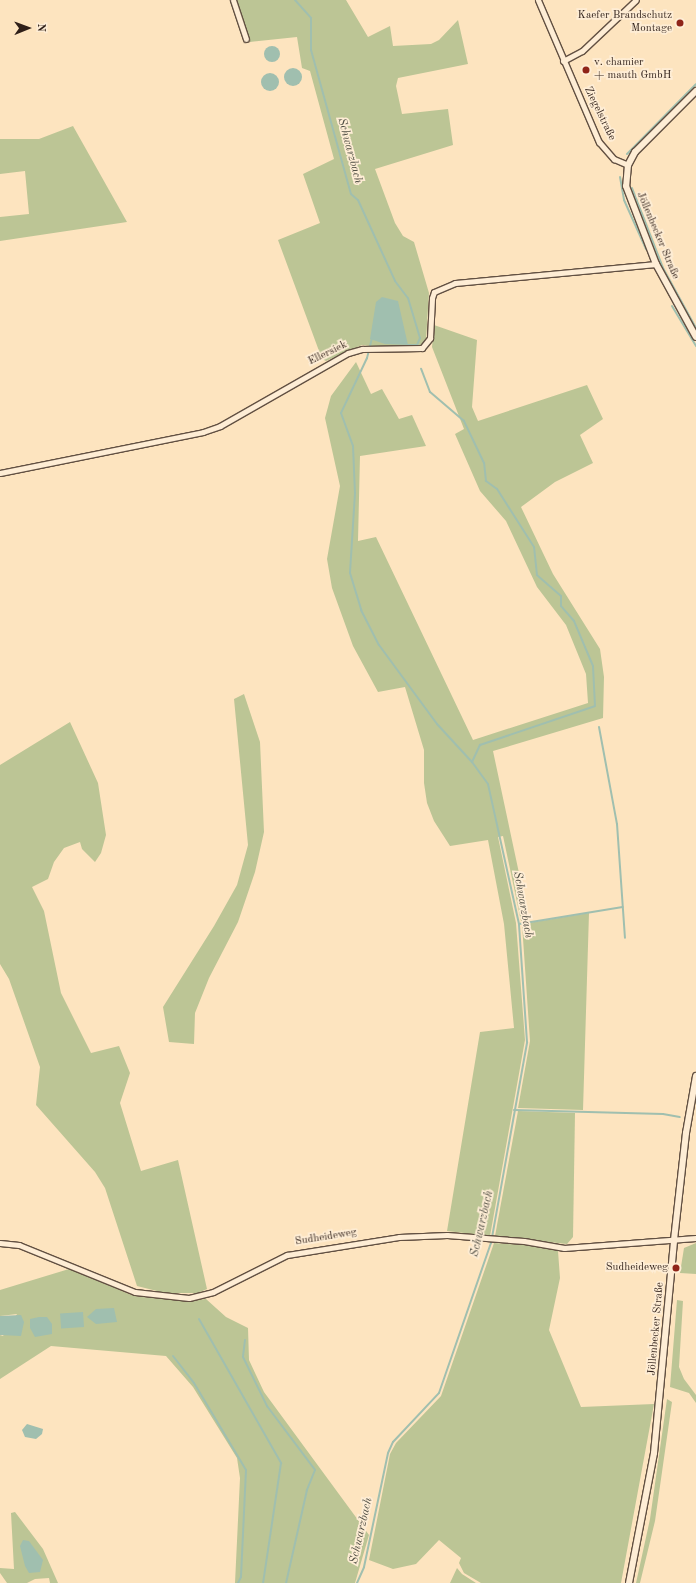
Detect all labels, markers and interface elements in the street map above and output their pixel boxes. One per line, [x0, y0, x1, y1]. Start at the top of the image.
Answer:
north arrow [8, 8, 48, 48]
place label: Kaefer Brandschutz Montage [578, 10, 672, 36]
marker: Kaefer Brandschutz Montage [675, 18, 685, 28]
text: N [35, 23, 46, 32]
place label: v. chamier + mauth GmbH [594, 57, 671, 83]
marker: v. chamier + mauth GmbH [581, 65, 591, 75]
street label: Ziegelstraße [580, 85, 618, 143]
water label: Schwarzbach [333, 117, 365, 185]
street label: Jöllenbecker Straße [633, 190, 681, 282]
street label: Ellersiek [306, 339, 350, 369]
water label: Schwarzbach [509, 870, 535, 940]
water label: Schwarzbach [468, 1189, 498, 1259]
street label: Sudheideweg [294, 1227, 358, 1249]
place label: Sudheideweg [606, 1261, 668, 1275]
marker: Sudheideweg [671, 1263, 681, 1273]
street label: Jöllenbecker Straße [646, 1282, 668, 1376]
water label: Schwarzbach [347, 1496, 377, 1566]

